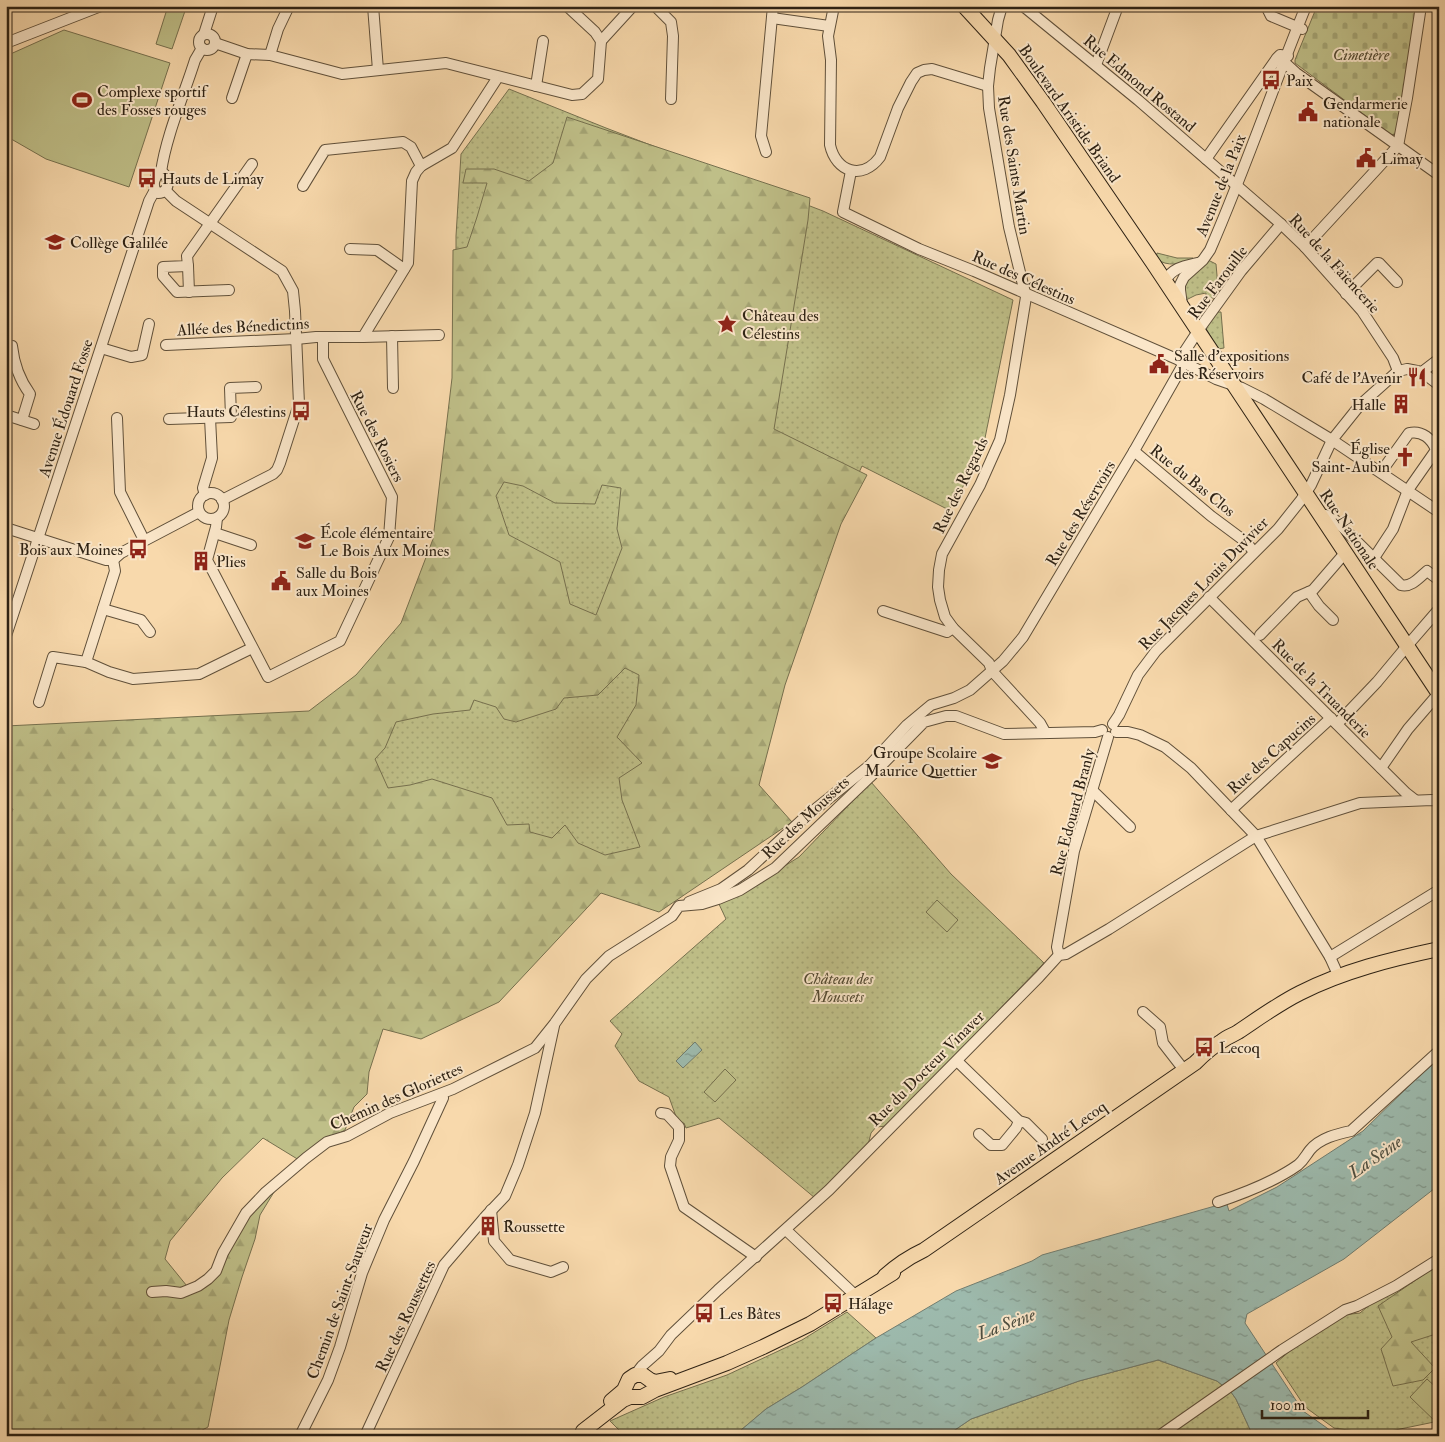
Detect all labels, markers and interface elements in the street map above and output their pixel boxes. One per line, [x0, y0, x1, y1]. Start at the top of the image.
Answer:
street label: Rue Edmond Rostand [1079, 31, 1200, 137]
street label: Boulevard Aristide Briand [1014, 41, 1125, 187]
park label: Cimetière [1333, 45, 1390, 65]
bus stop icon: Paix [1260, 69, 1282, 91]
place label: Paix [1286, 71, 1313, 91]
place label: Complexe sportif des Fosses rouges [97, 82, 209, 120]
sports icon: Complexe sportif des Fosses rouges [71, 89, 93, 111]
street label: Rue des Saints Martin [993, 94, 1035, 236]
place label: Gendarmerie nationale [1323, 94, 1408, 132]
public building icon: Gendarmerie nationale [1297, 101, 1319, 123]
street label: Avenue de la Paix [1191, 131, 1251, 240]
public building icon: Limay [1355, 147, 1377, 169]
place label: Limay [1381, 149, 1424, 169]
bus stop icon: Hauts de Limay [136, 167, 158, 189]
place label: Hauts de Limay [162, 169, 265, 189]
street label: Rue de la Faïencerie [1284, 210, 1384, 318]
school or university icon: Collège Galilée [44, 231, 66, 253]
place label: Collège Galilée [70, 233, 168, 253]
street label: Rue Farouille [1184, 242, 1252, 323]
street label: Rue des Célestins [969, 246, 1078, 310]
place label: Château des Célestins [742, 306, 819, 344]
place icon: Château des Célestins [716, 313, 738, 335]
street label: Allée des Bénedictins [175, 314, 310, 340]
street label: Avenue Édouard Fosse [33, 336, 98, 481]
place label: Salle d'expositions des Réservoirs [1174, 346, 1289, 384]
public building icon: Salle d'expositions des Réservoirs [1148, 353, 1170, 375]
restaurant icon: Café de l'Avenir [1406, 366, 1428, 388]
place label: Café de l'Avenir [1301, 368, 1402, 388]
street label: Rue des Rosiers [346, 387, 409, 485]
building icon: Halle [1390, 393, 1412, 415]
place label: Halle [1351, 395, 1386, 415]
bus stop icon: Hauts Célestins [290, 400, 312, 422]
place label: Hauts Célestins [186, 402, 286, 422]
street label: Rue des Regards [929, 434, 993, 537]
place label: Église Saint-Aubin [1312, 438, 1390, 477]
street label: Rue du Bas Clos [1146, 440, 1239, 521]
church icon: Église Saint-Aubin [1394, 446, 1416, 468]
street label: Rue des Réservoirs [1042, 457, 1120, 570]
street label: Rue Nationale [1315, 486, 1384, 574]
street label: Rue Jacques Louis Duvivier [1135, 513, 1273, 655]
place label: École élémentaire Le Bois Aux Moines [320, 522, 449, 561]
school or university icon: École élémentaire Le Bois Aux Moines [294, 530, 316, 552]
bus stop icon: Bois aux Moines [127, 538, 149, 560]
place label: Bois aux Moines [19, 540, 123, 560]
building icon: Plies [190, 550, 212, 572]
place label: Plies [216, 552, 246, 572]
place label: Salle du Bois aux Moines [296, 563, 377, 601]
public building icon: Salle du Bois aux Moines [270, 570, 292, 592]
street label: Rue de la Truanderie [1267, 635, 1375, 743]
street label: Rue des Capucins [1223, 709, 1321, 799]
place label: Groupe Scolaire Maurice Quettier [864, 743, 977, 781]
street label: Rue Edouard Branly [1046, 745, 1100, 878]
school or university icon: Groupe Scolaire Maurice Quettier [981, 750, 1003, 772]
street label: Rue des Moussets [758, 772, 854, 863]
park label: Château des Moussets [803, 969, 874, 1007]
street label: Rue du Docteur Vinaver [865, 1007, 989, 1131]
bus stop icon: Lecoq [1193, 1036, 1215, 1058]
place label: Lecoq [1219, 1038, 1260, 1058]
street label: Chemin des Gloriettes [327, 1059, 466, 1135]
street label: Avenue André Lecoq [990, 1096, 1111, 1190]
water label: La Seine [1343, 1130, 1407, 1185]
building icon: Roussette [477, 1215, 499, 1237]
place label: Roussette [503, 1217, 565, 1237]
street label: Chemin de Saint-Sauveur [302, 1221, 377, 1382]
street label: Rue des Roussettes [371, 1258, 440, 1375]
bus stop icon: Halage [822, 1292, 844, 1314]
place label: Halage [848, 1294, 893, 1314]
bus stop icon: Les Bâtes [693, 1302, 715, 1324]
water label: La Seine [973, 1303, 1039, 1346]
place label: Les Bâtes [719, 1304, 781, 1324]
scale bar [1262, 1387, 1369, 1419]
text: 100 m [1270, 1396, 1306, 1415]

